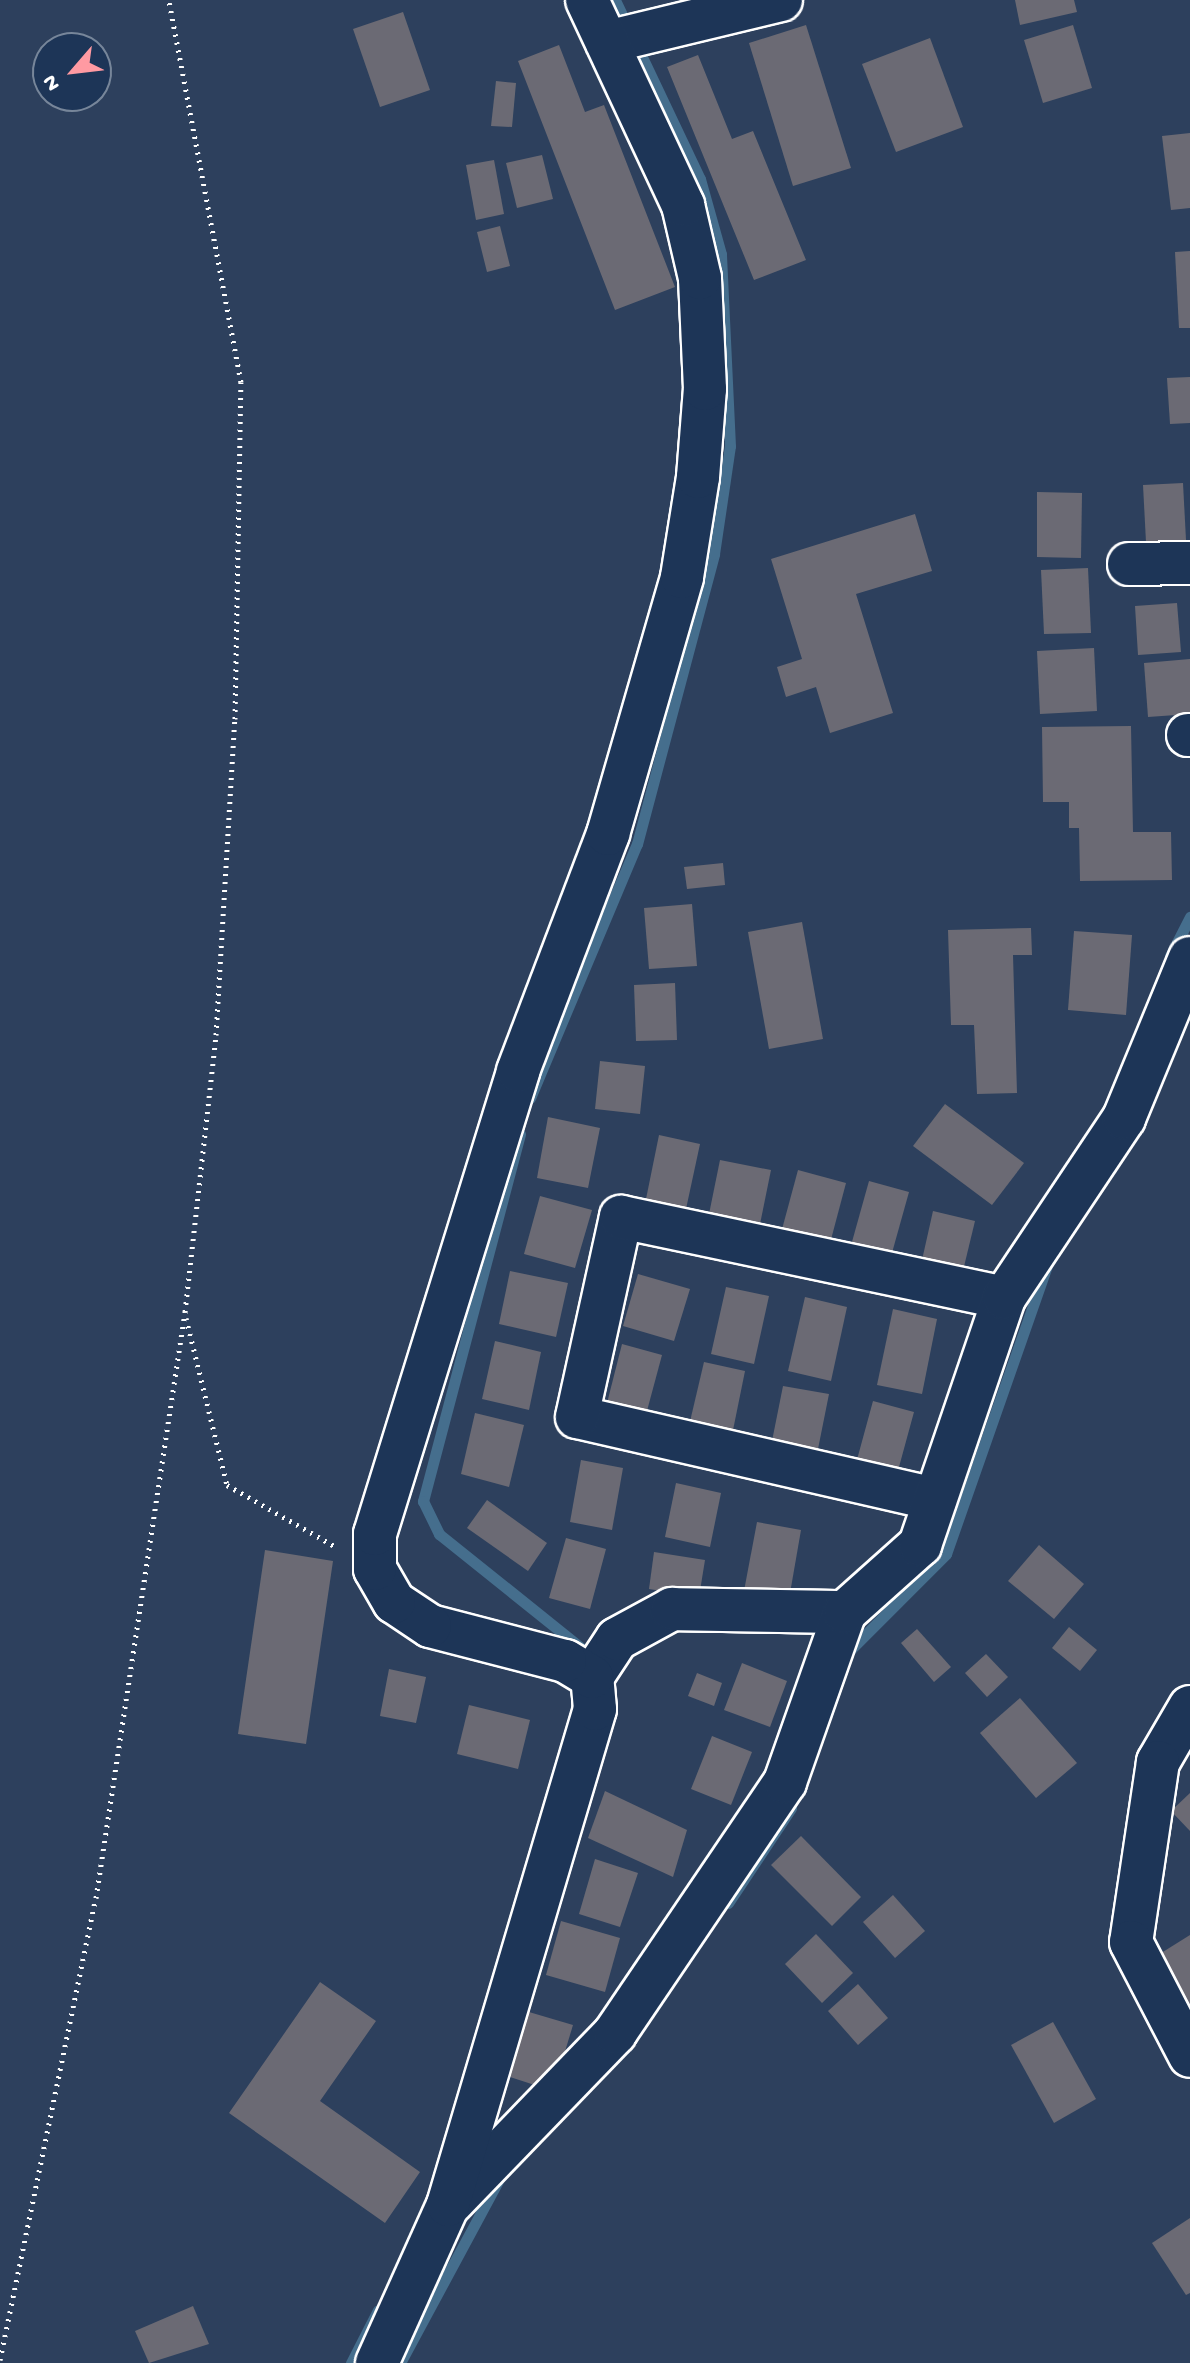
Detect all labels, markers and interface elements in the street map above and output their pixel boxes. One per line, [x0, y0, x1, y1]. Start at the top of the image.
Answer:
north arrow [32, 32, 112, 112]
text: N [38, 70, 67, 95]

